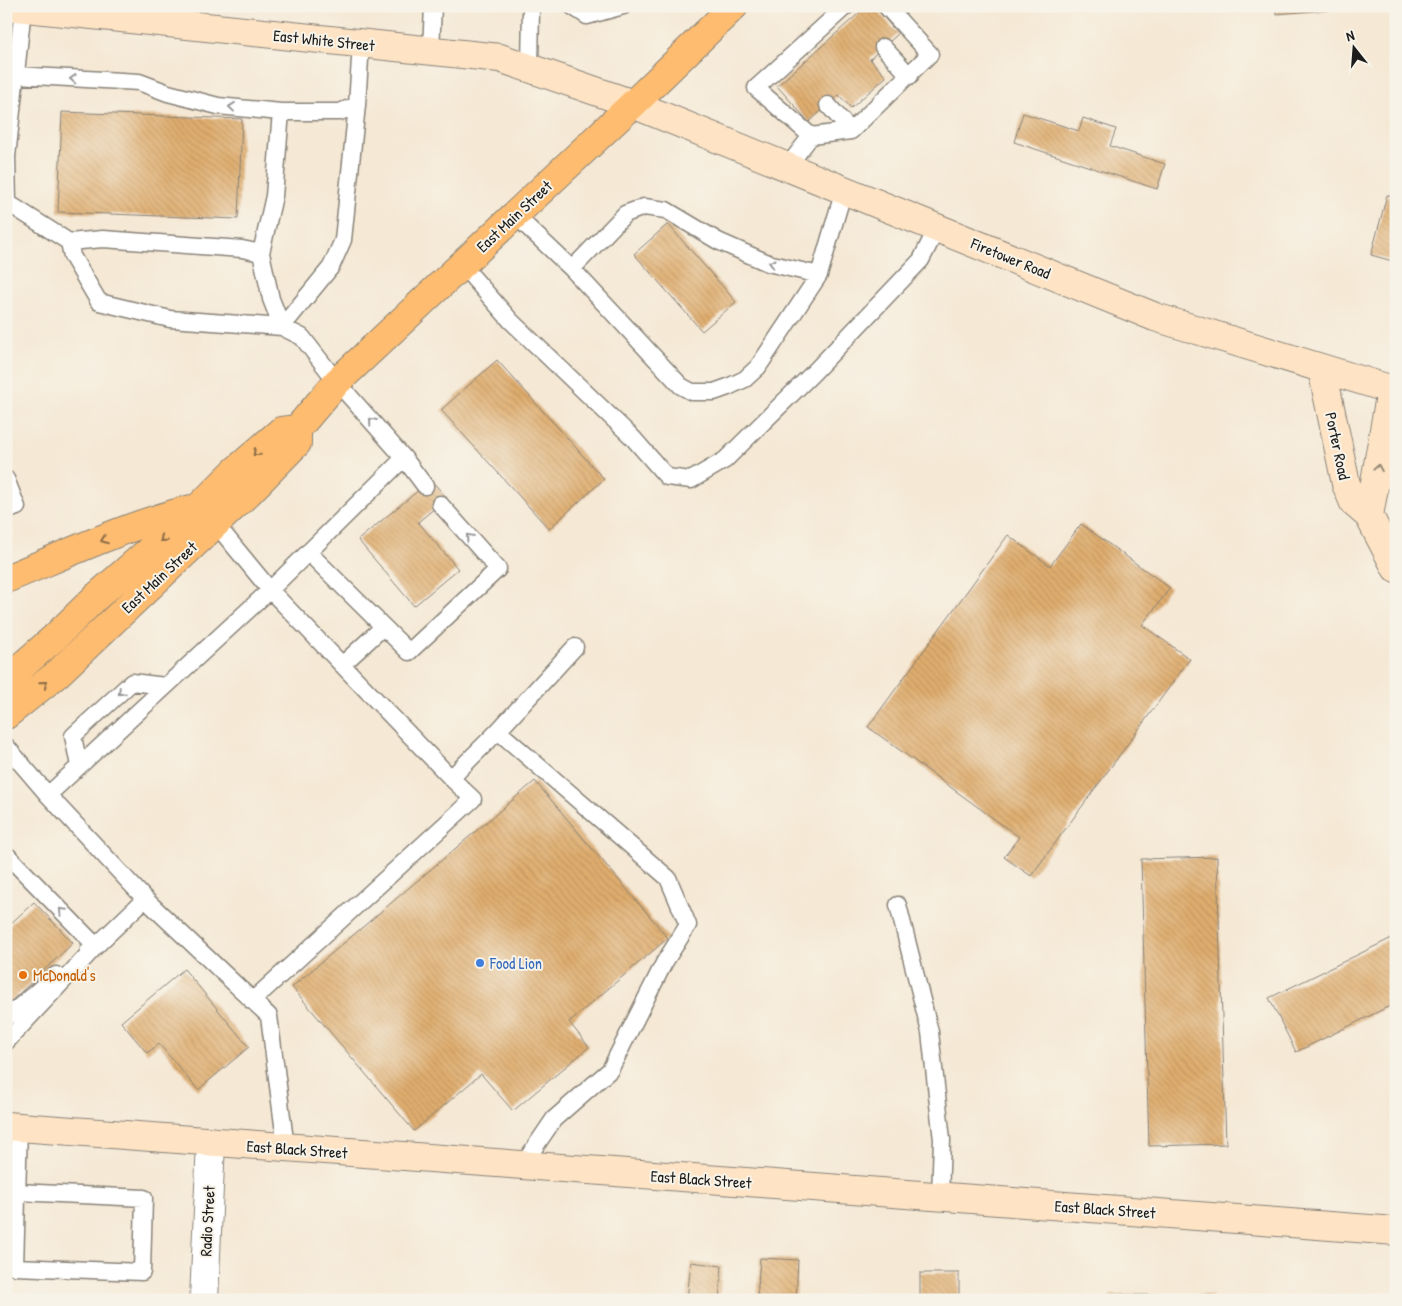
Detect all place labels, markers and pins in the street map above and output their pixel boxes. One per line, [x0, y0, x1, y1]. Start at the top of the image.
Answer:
place label: Food Lion [489, 952, 542, 974]
marker: Food Lion [474, 957, 486, 969]
place label: McDonald's [33, 964, 96, 986]
marker: McDonald's [17, 969, 29, 981]

